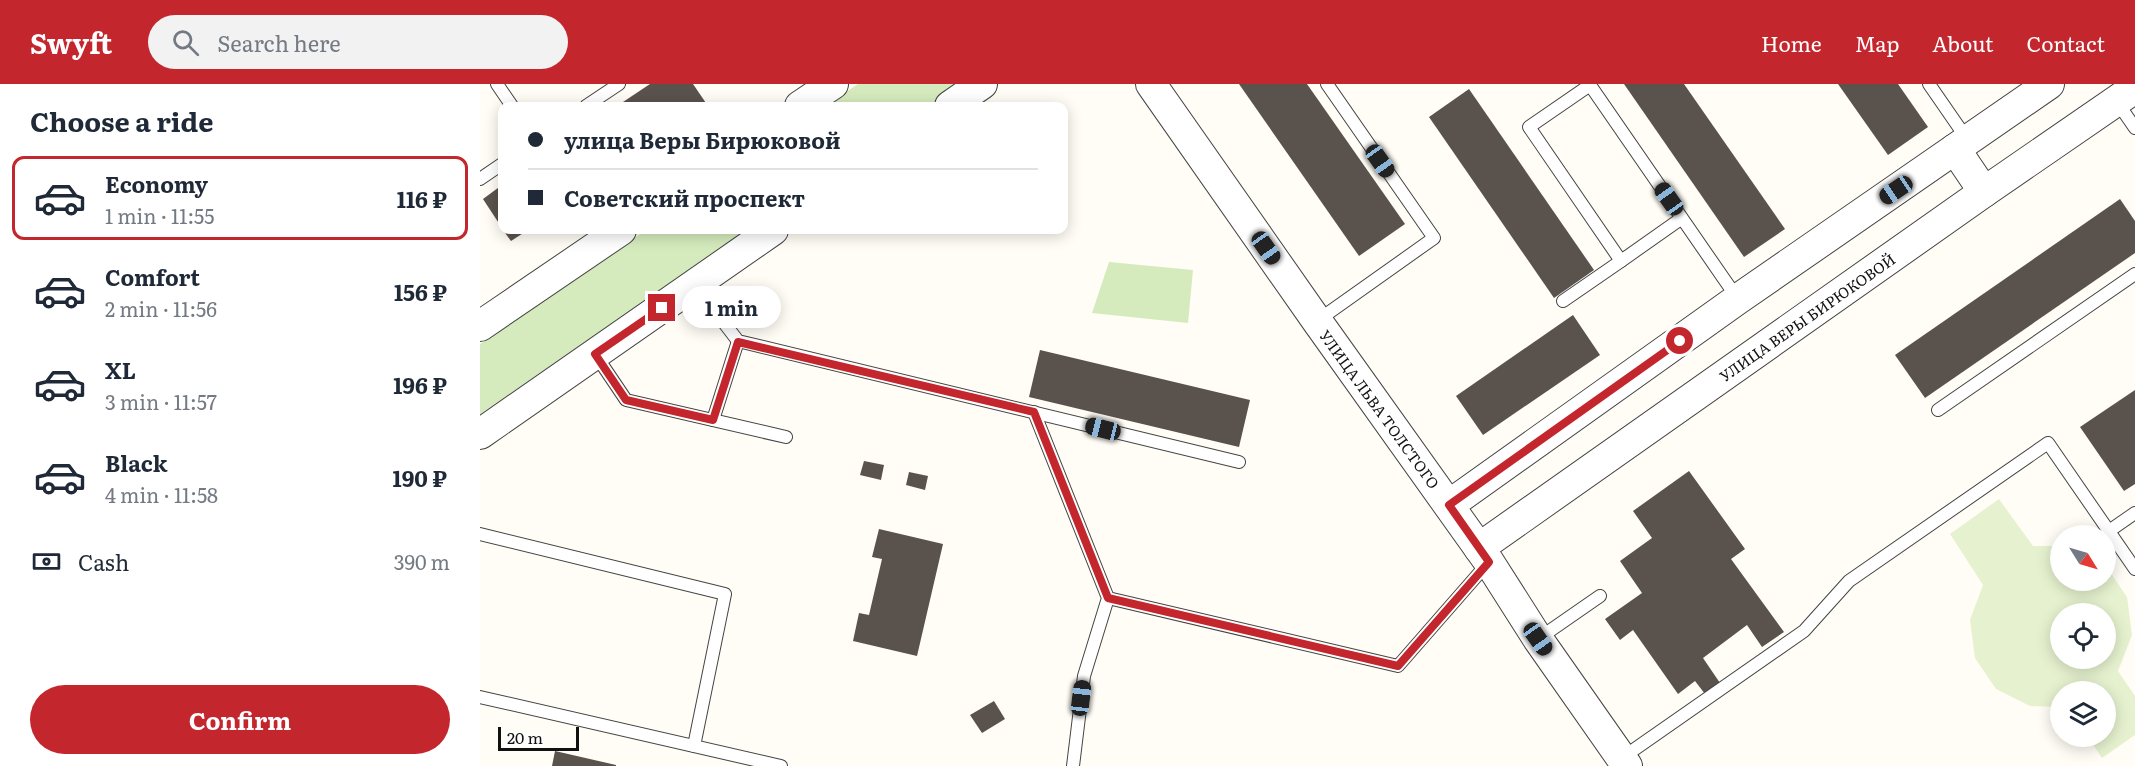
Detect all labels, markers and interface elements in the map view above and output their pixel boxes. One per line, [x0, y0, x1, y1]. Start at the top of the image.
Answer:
search box [148, 15, 568, 69]
text: Swyft [30, 21, 112, 63]
icon: search [169, 26, 202, 59]
text: Search here [217, 26, 341, 59]
text: Home [1761, 27, 1822, 58]
text: Map [1855, 27, 1899, 58]
text: About [1932, 27, 1994, 58]
text: Contact [2027, 27, 2105, 58]
text: Choose a ride [30, 100, 213, 140]
text: улица Веры Бирюковой [564, 123, 841, 156]
car [1362, 141, 1398, 181]
text: Economy [105, 167, 208, 200]
icon: car [33, 171, 87, 225]
car [1876, 172, 1916, 208]
car [1651, 179, 1687, 219]
text: Советский проспект [564, 181, 805, 214]
text: 116 ₽ [397, 182, 447, 215]
text: 1 min · 11:55 [105, 200, 214, 230]
car [1248, 228, 1284, 268]
street label: УЛИЦА ВЕРЫ БИРЮКОВОЙ [1714, 247, 1900, 387]
text: Comfort [105, 260, 200, 293]
icon: car [33, 264, 87, 318]
text: 156 ₽ [394, 275, 447, 308]
callout: 1 min [683, 287, 782, 329]
text: 1 min [705, 292, 758, 322]
text: 2 min · 11:56 [105, 293, 217, 323]
route end [648, 294, 675, 321]
street label: УЛИЦА ЛЬВА ТОЛСТОГО [1314, 325, 1446, 493]
route start [1666, 327, 1693, 354]
text: XL [105, 353, 136, 386]
icon: car [33, 357, 87, 411]
text: 196 ₽ [393, 368, 447, 401]
text: 3 min · 11:57 [105, 386, 217, 416]
car [1083, 416, 1123, 442]
text: Black [105, 446, 167, 479]
icon: car [33, 450, 87, 504]
text: 190 ₽ [393, 461, 447, 494]
text: 4 min · 11:58 [105, 479, 218, 509]
north arrow [2050, 525, 2116, 591]
map controls [2050, 525, 2116, 747]
icon: cash [30, 545, 63, 578]
text: Cash [78, 545, 129, 578]
text: 390 m [394, 546, 450, 576]
button: locate [2050, 603, 2116, 669]
car [1520, 619, 1556, 659]
car [1070, 679, 1092, 717]
button: layers [2050, 681, 2116, 747]
button: Confirm [30, 685, 450, 754]
scale bar [498, 724, 579, 752]
text: 20 m [507, 725, 543, 749]

